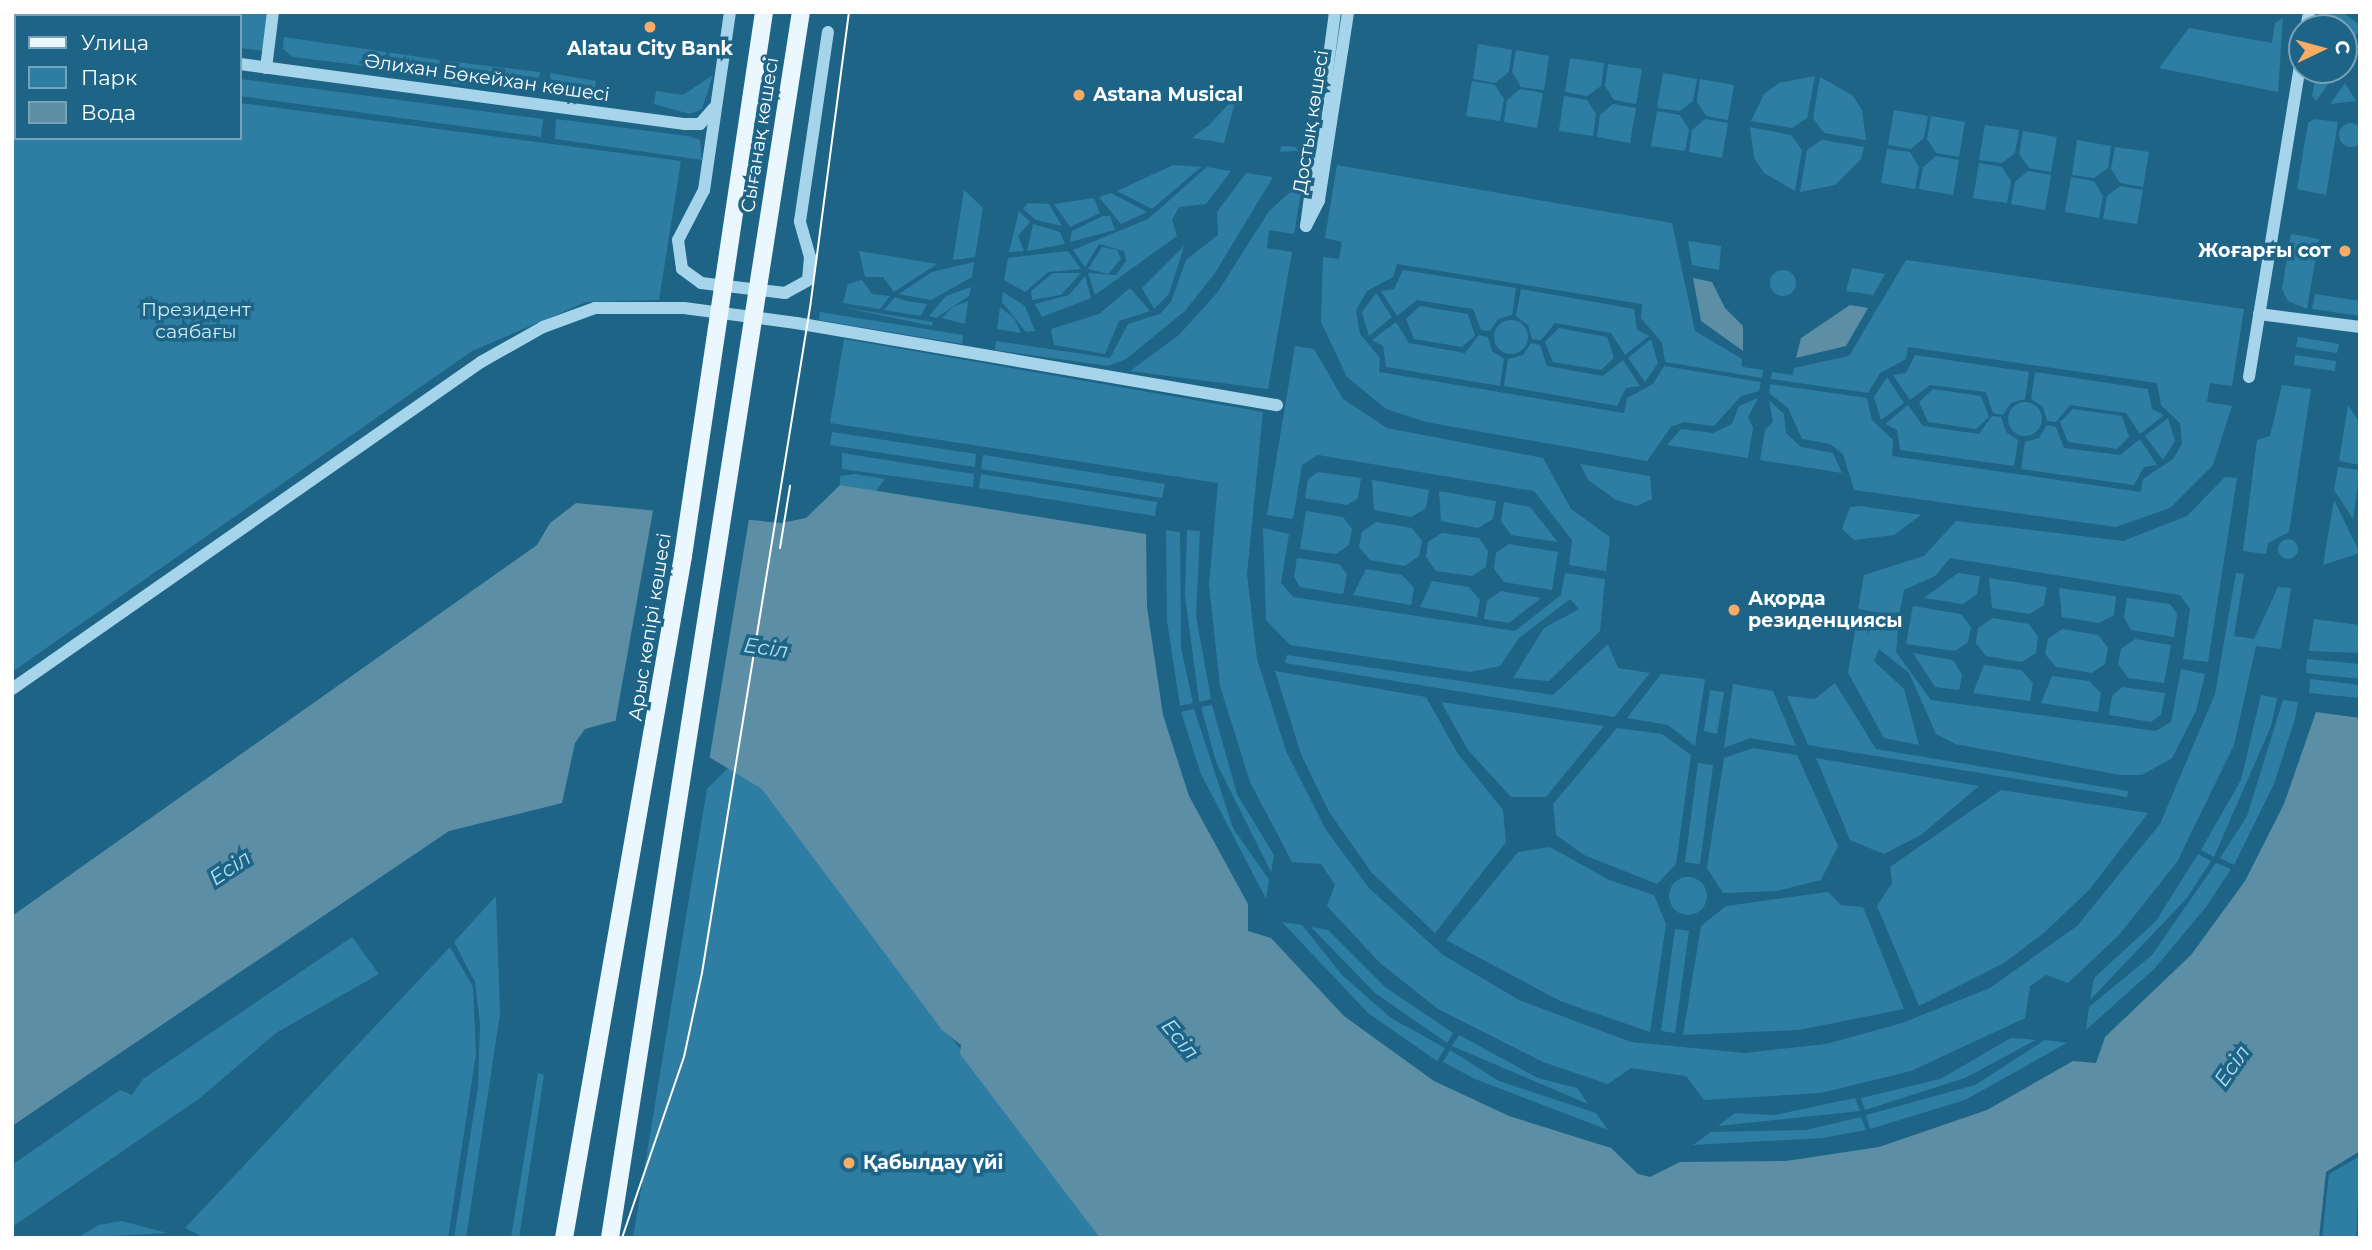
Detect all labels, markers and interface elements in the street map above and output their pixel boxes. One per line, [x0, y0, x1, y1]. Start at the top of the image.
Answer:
legend [14, 14, 242, 140]
north arrow [2288, 14, 2358, 84]
marker: Alatau City Bank [642, 19, 658, 35]
text: Улица [81, 30, 149, 55]
place label: Alatau City Bank [567, 38, 733, 60]
text: С [2330, 39, 2354, 55]
street label: Достық көшесі [1288, 48, 1334, 196]
street label: Әлихан Бөкейхан көшесі [363, 50, 611, 106]
street label: Сығанақ көшесі [736, 56, 784, 214]
text: Парк [81, 65, 137, 90]
place label: Astana Musical [1093, 84, 1243, 106]
marker: Astana Musical [1071, 87, 1087, 103]
text: Вода [81, 100, 136, 125]
place label: Жоғарғы сот [2198, 240, 2331, 262]
marker: Жоғарғы сот [2337, 243, 2353, 259]
park label: Президент саябағы [141, 299, 251, 343]
street label: Арыс көпірі көшесі [624, 531, 676, 723]
place label: Ақорда резиденциясы [1748, 588, 1903, 632]
marker: Ақорда резиденциясы [1726, 602, 1742, 618]
water label: Есіл [742, 632, 790, 664]
water label: Есіл [204, 845, 256, 891]
water label: Есіл [1156, 1014, 1204, 1064]
water label: Есіл [2209, 1040, 2255, 1092]
place label: Қабылдау үйі [863, 1152, 1003, 1174]
marker: Қабылдау үйі [841, 1155, 857, 1171]

